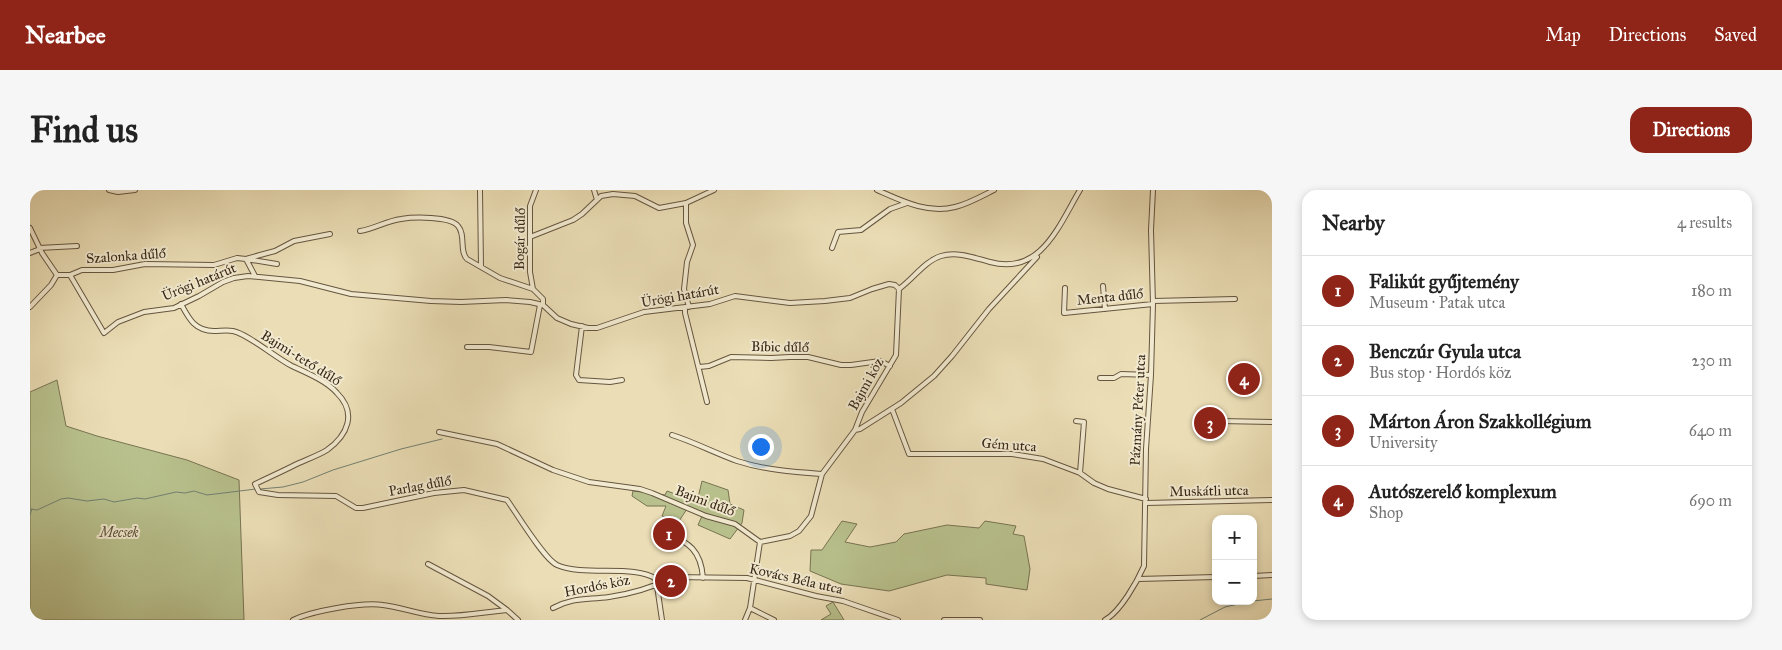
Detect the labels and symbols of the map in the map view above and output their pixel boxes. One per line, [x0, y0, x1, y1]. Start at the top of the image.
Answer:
street label: Bogár dűlő [511, 207, 529, 270]
street label: Szalonka dűlő [86, 245, 167, 267]
street label: Ürögi határút [159, 257, 239, 305]
street label: Ürögi határút [639, 279, 720, 311]
street label: Menta dűlő [1076, 285, 1145, 309]
street label: Bajmi-tető dűlő [258, 327, 345, 390]
street label: Bíbic dűlő [751, 338, 810, 356]
street label: Bajmi köz [845, 354, 888, 413]
street label: Pázmány Péter utca [1127, 354, 1149, 466]
pin: 4 [1228, 360, 1260, 398]
pin: 3 [1194, 404, 1226, 442]
your location [748, 434, 774, 460]
street label: Gém utca [981, 435, 1037, 455]
street label: Parlag dűlő [387, 472, 454, 500]
street label: Bajmi dűlő [673, 482, 738, 520]
street label: Muskátli utca [1169, 482, 1249, 500]
pin: 1 [653, 515, 685, 553]
park label: Mecsek [97, 524, 139, 541]
street label: Kovács Béla utca [748, 560, 844, 598]
pin: 2 [655, 562, 687, 600]
street label: Hordós köz [563, 571, 632, 601]

